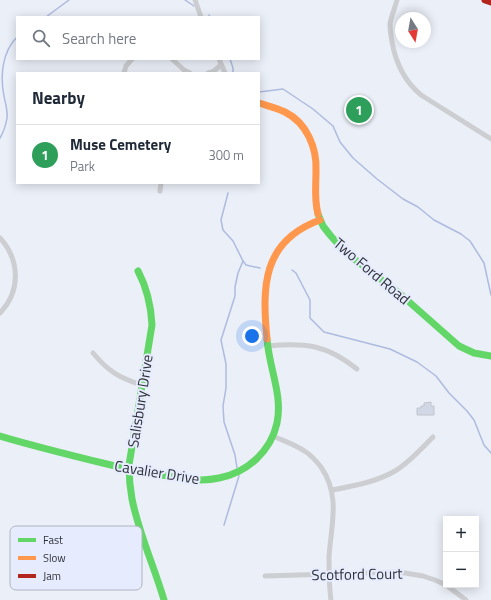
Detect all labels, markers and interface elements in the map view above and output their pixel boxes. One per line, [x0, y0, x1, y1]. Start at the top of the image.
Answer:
north arrow [395, 12, 431, 48]
search box [16, 16, 260, 60]
icon: search [30, 27, 52, 49]
text: Search here [62, 27, 136, 50]
text: Nearby [32, 85, 85, 111]
pin: 1 [346, 95, 372, 125]
text: Muse Cemetery [70, 133, 171, 156]
text: 1 [41, 145, 49, 165]
text: 300 m [208, 145, 244, 165]
text: Park [70, 156, 95, 176]
street label: Two Ford Road [329, 232, 415, 310]
your location [242, 326, 262, 346]
street label: Salisbury Drive [121, 353, 159, 449]
street label: Cavalier Drive [113, 454, 201, 490]
map controls [443, 516, 479, 588]
button: + [443, 516, 479, 552]
legend [10, 526, 142, 590]
text: Fast [43, 532, 63, 548]
text: Slow [43, 550, 66, 566]
button: − [443, 552, 479, 588]
street label: Scotford Court [311, 562, 403, 586]
text: Jam [43, 568, 61, 584]

